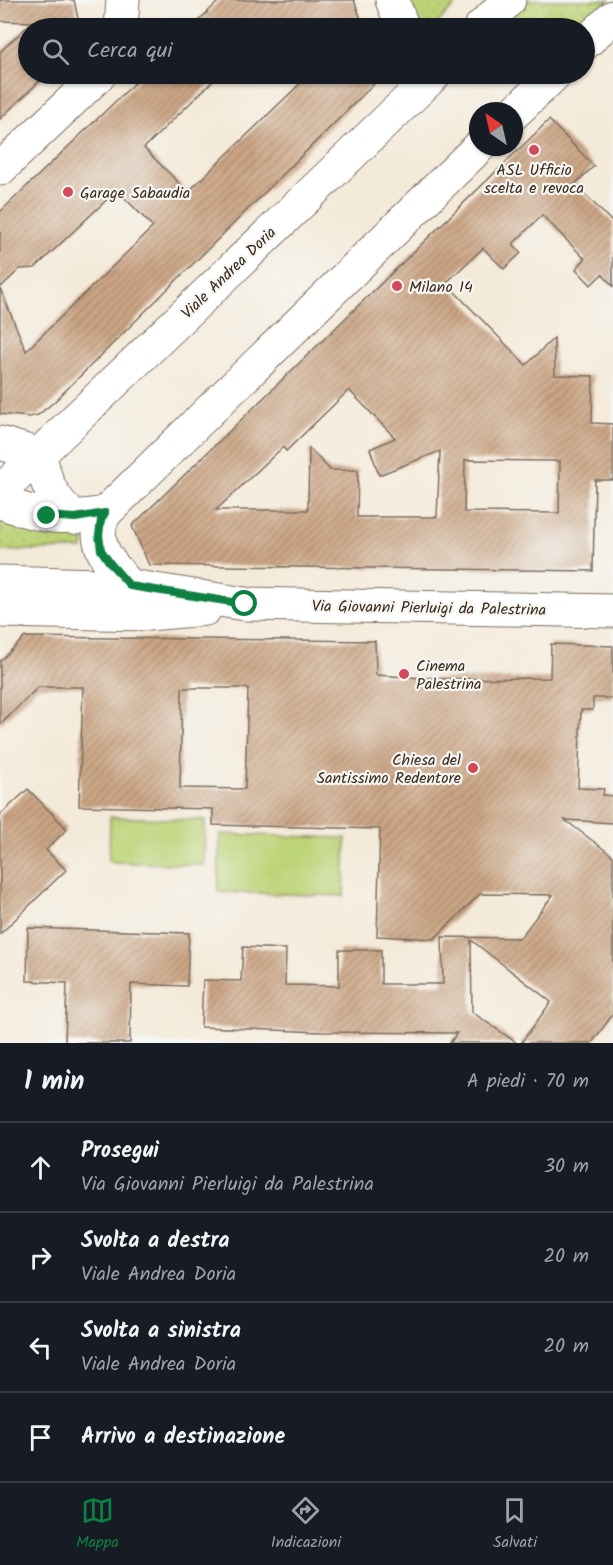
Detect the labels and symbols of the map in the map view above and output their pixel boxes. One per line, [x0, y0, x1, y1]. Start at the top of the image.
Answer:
north arrow [469, 102, 523, 156]
marker: ASL Ufficio scelta e revoca [527, 143, 541, 157]
place label: ASL Ufficio scelta e revoca [484, 158, 584, 201]
place label: Garage Sabaudia [80, 181, 190, 206]
marker: Garage Sabaudia [61, 185, 75, 199]
street label: Viale Andrea Doria [176, 221, 282, 325]
place label: Milano 14 [409, 275, 473, 300]
marker: Milano 14 [390, 279, 404, 293]
route end [33, 502, 59, 528]
route start [231, 590, 257, 616]
street label: Via Giovanni Pierluigi da Palestrina [312, 594, 546, 623]
place label: Cinema Palestrina [416, 654, 481, 697]
marker: Cinema Palestrina [397, 667, 411, 681]
place label: Chiesa del Santissimo Redentore [316, 748, 461, 791]
marker: Chiesa del Santissimo Redentore [466, 761, 480, 775]

